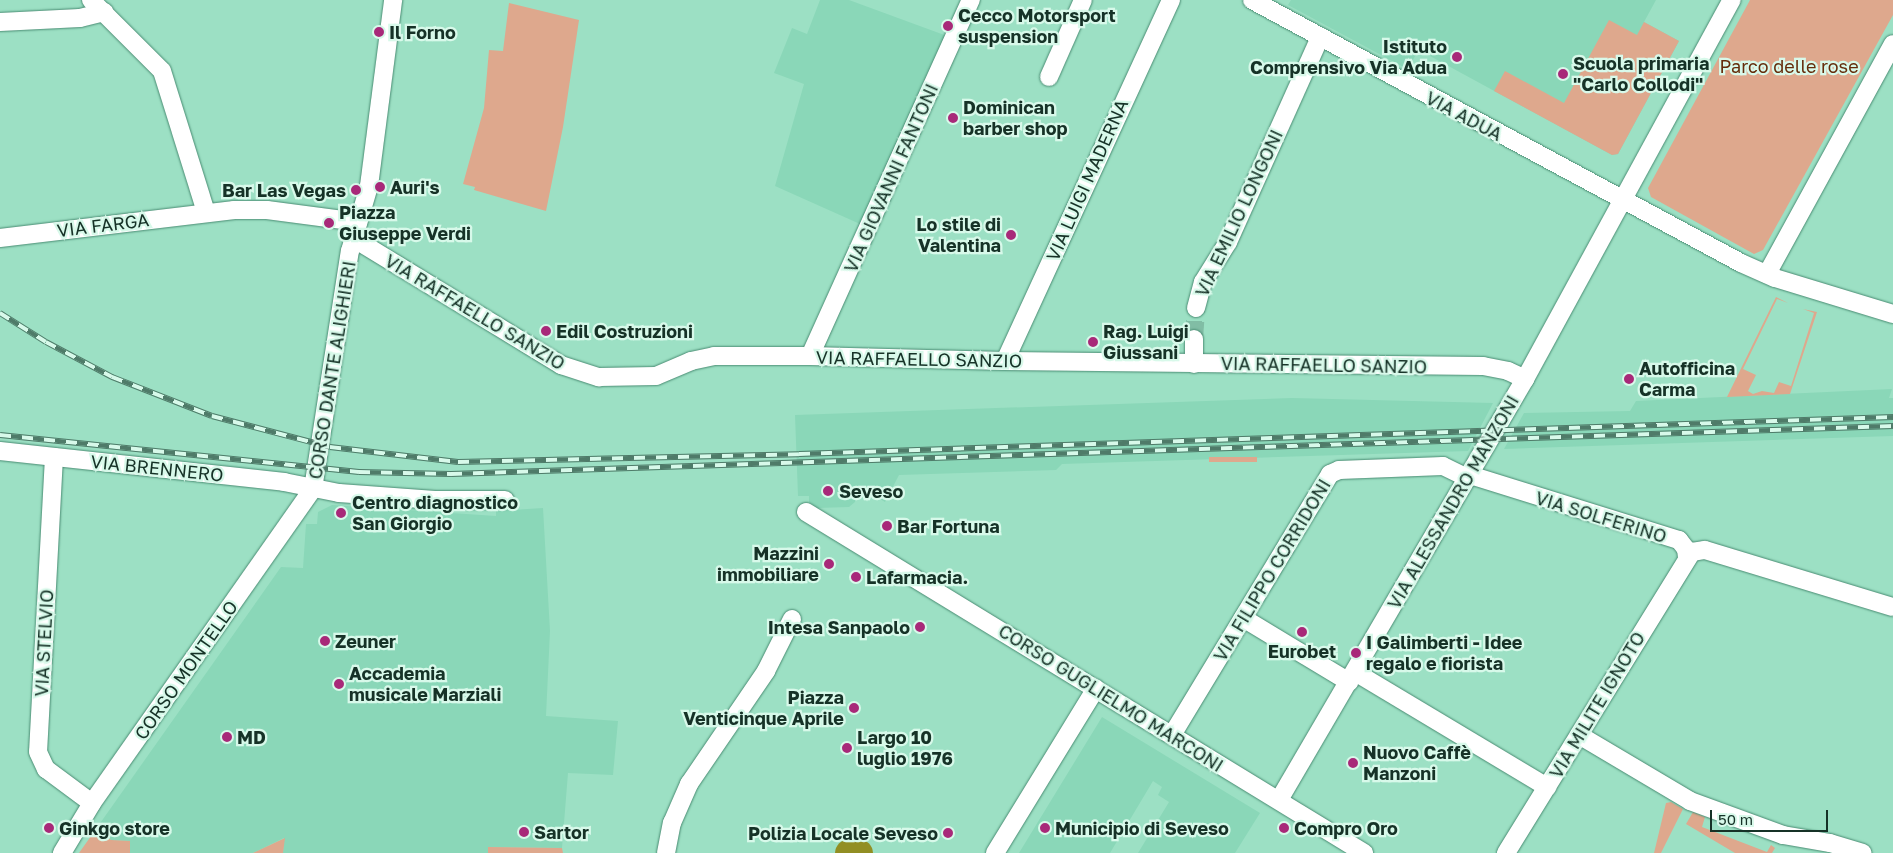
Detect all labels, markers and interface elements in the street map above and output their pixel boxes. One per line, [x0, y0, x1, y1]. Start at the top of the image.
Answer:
place label: Cecco Motorsport suspension [958, 5, 1116, 48]
marker: Cecco Motorsport suspension [942, 20, 954, 32]
place label: Il Forno [389, 21, 456, 43]
marker: Il Forno [373, 26, 385, 38]
place label: Istituto Comprensivo Via Adua [1250, 36, 1447, 78]
marker: Istituto Comprensivo Via Adua [1451, 51, 1463, 63]
place label: Scuola primaria "Carlo Collodi" [1573, 53, 1709, 96]
park label: Parco delle rose [1719, 55, 1859, 77]
marker: Scuola primaria "Carlo Collodi" [1557, 68, 1569, 80]
street label: VIA GIOVANNI FANTONI [840, 80, 942, 276]
street label: VIA ADUA [1422, 87, 1506, 145]
street label: VIA LUIGI MADERNA [1042, 96, 1132, 264]
place label: Dominican barber shop [963, 97, 1068, 140]
marker: Dominican barber shop [947, 112, 959, 124]
street label: VIA EMILIO LONGONI [1191, 126, 1287, 300]
place label: Auri's [390, 176, 440, 198]
place label: Bar Las Vegas [222, 179, 346, 201]
marker: Auri's [374, 181, 386, 193]
marker: Bar Las Vegas [350, 184, 362, 196]
place label: Piazza Giuseppe Verdi [339, 202, 471, 244]
street label: VIA FARGA [56, 209, 150, 241]
place label: Lo stile di Valentina [916, 214, 1001, 256]
marker: Piazza Giuseppe Verdi [323, 217, 335, 229]
marker: Lo stile di Valentina [1005, 229, 1017, 241]
street label: VIA RAFFAELLO SANZIO [381, 250, 569, 374]
street label: CORSO DANTE ALIGHIERI [304, 259, 360, 481]
place label: Edil Costruzioni [556, 320, 693, 342]
place label: Rag. Luigi Giussani [1103, 321, 1189, 364]
marker: Edil Costruzioni [540, 325, 552, 337]
marker: Rag. Luigi Giussani [1087, 336, 1099, 348]
street label: VIA RAFFAELLO SANZIO [816, 346, 1022, 372]
street label: VIA RAFFAELLO SANZIO [1221, 352, 1427, 378]
place label: Autofficina Carma [1639, 358, 1735, 400]
marker: Autofficina Carma [1623, 373, 1635, 385]
street label: VIA ALESSANDRO MANZONI [1383, 391, 1523, 613]
street label: VIA BRENNERO [90, 450, 224, 486]
street label: VIA FILIPPO CORRIDONI [1209, 475, 1335, 665]
place label: Seveso [839, 480, 903, 502]
marker: Seveso [821, 484, 835, 498]
street label: VIA SOLFERINO [1533, 487, 1669, 547]
place label: Centro diagnostico San Giorgio [352, 492, 518, 534]
marker: Centro diagnostico San Giorgio [334, 506, 348, 520]
place label: Bar Fortuna [897, 515, 1000, 537]
marker: Bar Fortuna [881, 520, 893, 532]
place label: Mazzini immobiliare [717, 543, 819, 586]
marker: Mazzini immobiliare [823, 558, 835, 570]
place label: Lafarmacia. [866, 566, 968, 588]
marker: Lafarmacia. [850, 571, 862, 583]
street label: VIA STELVIO [30, 589, 58, 697]
street label: CORSO MONTELLO [130, 596, 242, 744]
place label: Intesa Sanpaolo [768, 616, 910, 638]
street label: CORSO GUGLIELMO MARCONI [995, 620, 1227, 776]
marker: Intesa Sanpaolo [914, 621, 926, 633]
marker: Eurobet [1296, 626, 1308, 638]
street label: VIA MILITE IGNOTO [1545, 628, 1649, 782]
place label: Zeuner [335, 630, 396, 652]
place label: I Galimberti - Idee regalo e fiorista [1366, 632, 1522, 674]
marker: Zeuner [319, 635, 331, 647]
place label: Eurobet [1268, 640, 1336, 662]
marker: I Galimberti - Idee regalo e fiorista [1350, 647, 1362, 659]
place label: Accademia musicale Marziali [349, 663, 501, 706]
marker: Accademia musicale Marziali [333, 678, 345, 690]
place label: Piazza Venticinque Aprile [683, 687, 844, 730]
marker: Piazza Venticinque Aprile [848, 702, 860, 714]
place label: MD [237, 726, 266, 748]
place label: Largo 10 luglio 1976 [857, 727, 953, 770]
marker: MD [221, 731, 233, 743]
marker: Largo 10 luglio 1976 [841, 742, 853, 754]
place label: Nuovo Caffè Manzoni [1363, 742, 1471, 784]
marker: Nuovo Caffè Manzoni [1347, 757, 1359, 769]
scale bar [1713, 800, 1830, 832]
text: 50 m [1718, 810, 1753, 828]
place label: Ginkgo store [59, 817, 170, 839]
place label: Municipio di Seveso [1055, 817, 1229, 839]
place label: Compro Oro [1294, 817, 1398, 839]
place label: Sartor [534, 821, 589, 843]
marker: Ginkgo store [43, 822, 55, 834]
place label: Polizia Locale Seveso [748, 822, 938, 844]
marker: Municipio di Seveso [1039, 822, 1051, 834]
marker: Compro Oro [1278, 822, 1290, 834]
marker: Sartor [518, 826, 530, 838]
marker: Polizia Locale Seveso [942, 827, 954, 839]

